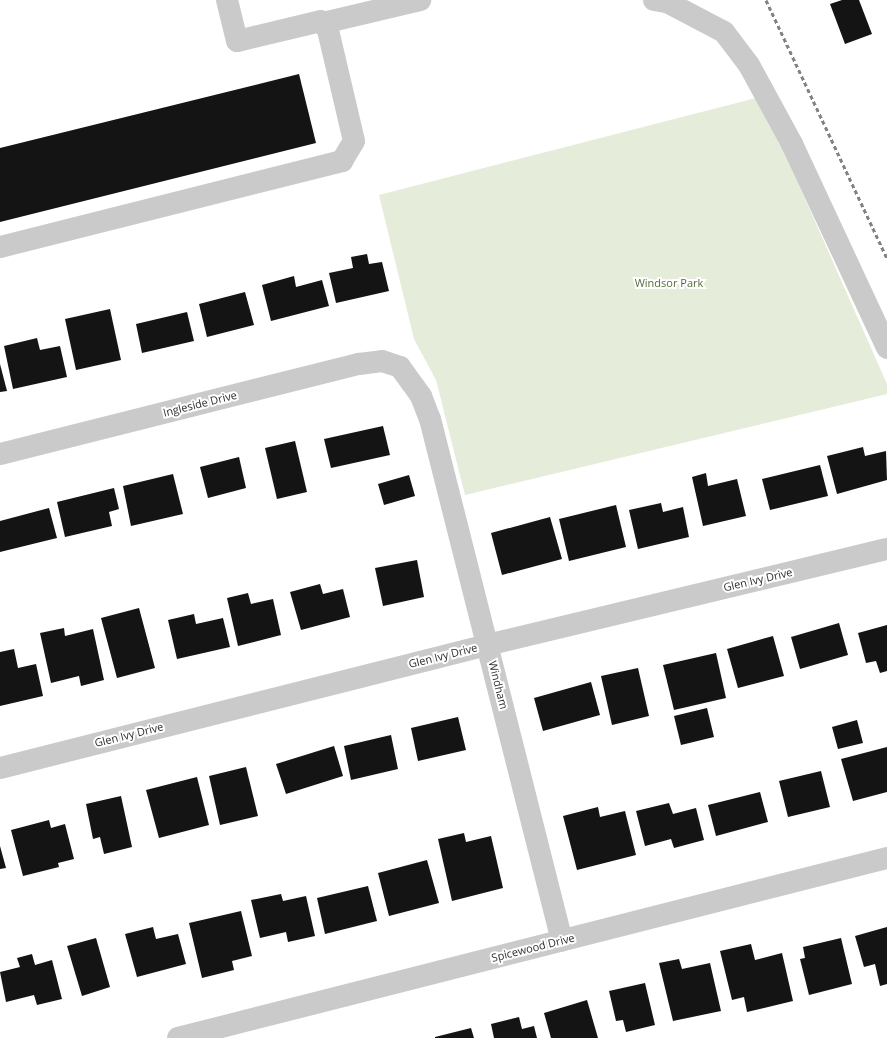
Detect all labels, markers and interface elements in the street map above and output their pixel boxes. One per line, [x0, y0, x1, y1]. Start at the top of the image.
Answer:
park label: Windsor Park [635, 276, 703, 290]
street label: Ingleside Drive [162, 388, 238, 420]
street label: Glen Ivy Drive [722, 566, 794, 594]
street label: Glen Ivy Drive [407, 641, 479, 671]
street label: Windham [486, 659, 510, 711]
street label: Glen Ivy Drive [93, 720, 165, 750]
street label: Spicewood Drive [490, 931, 576, 965]

